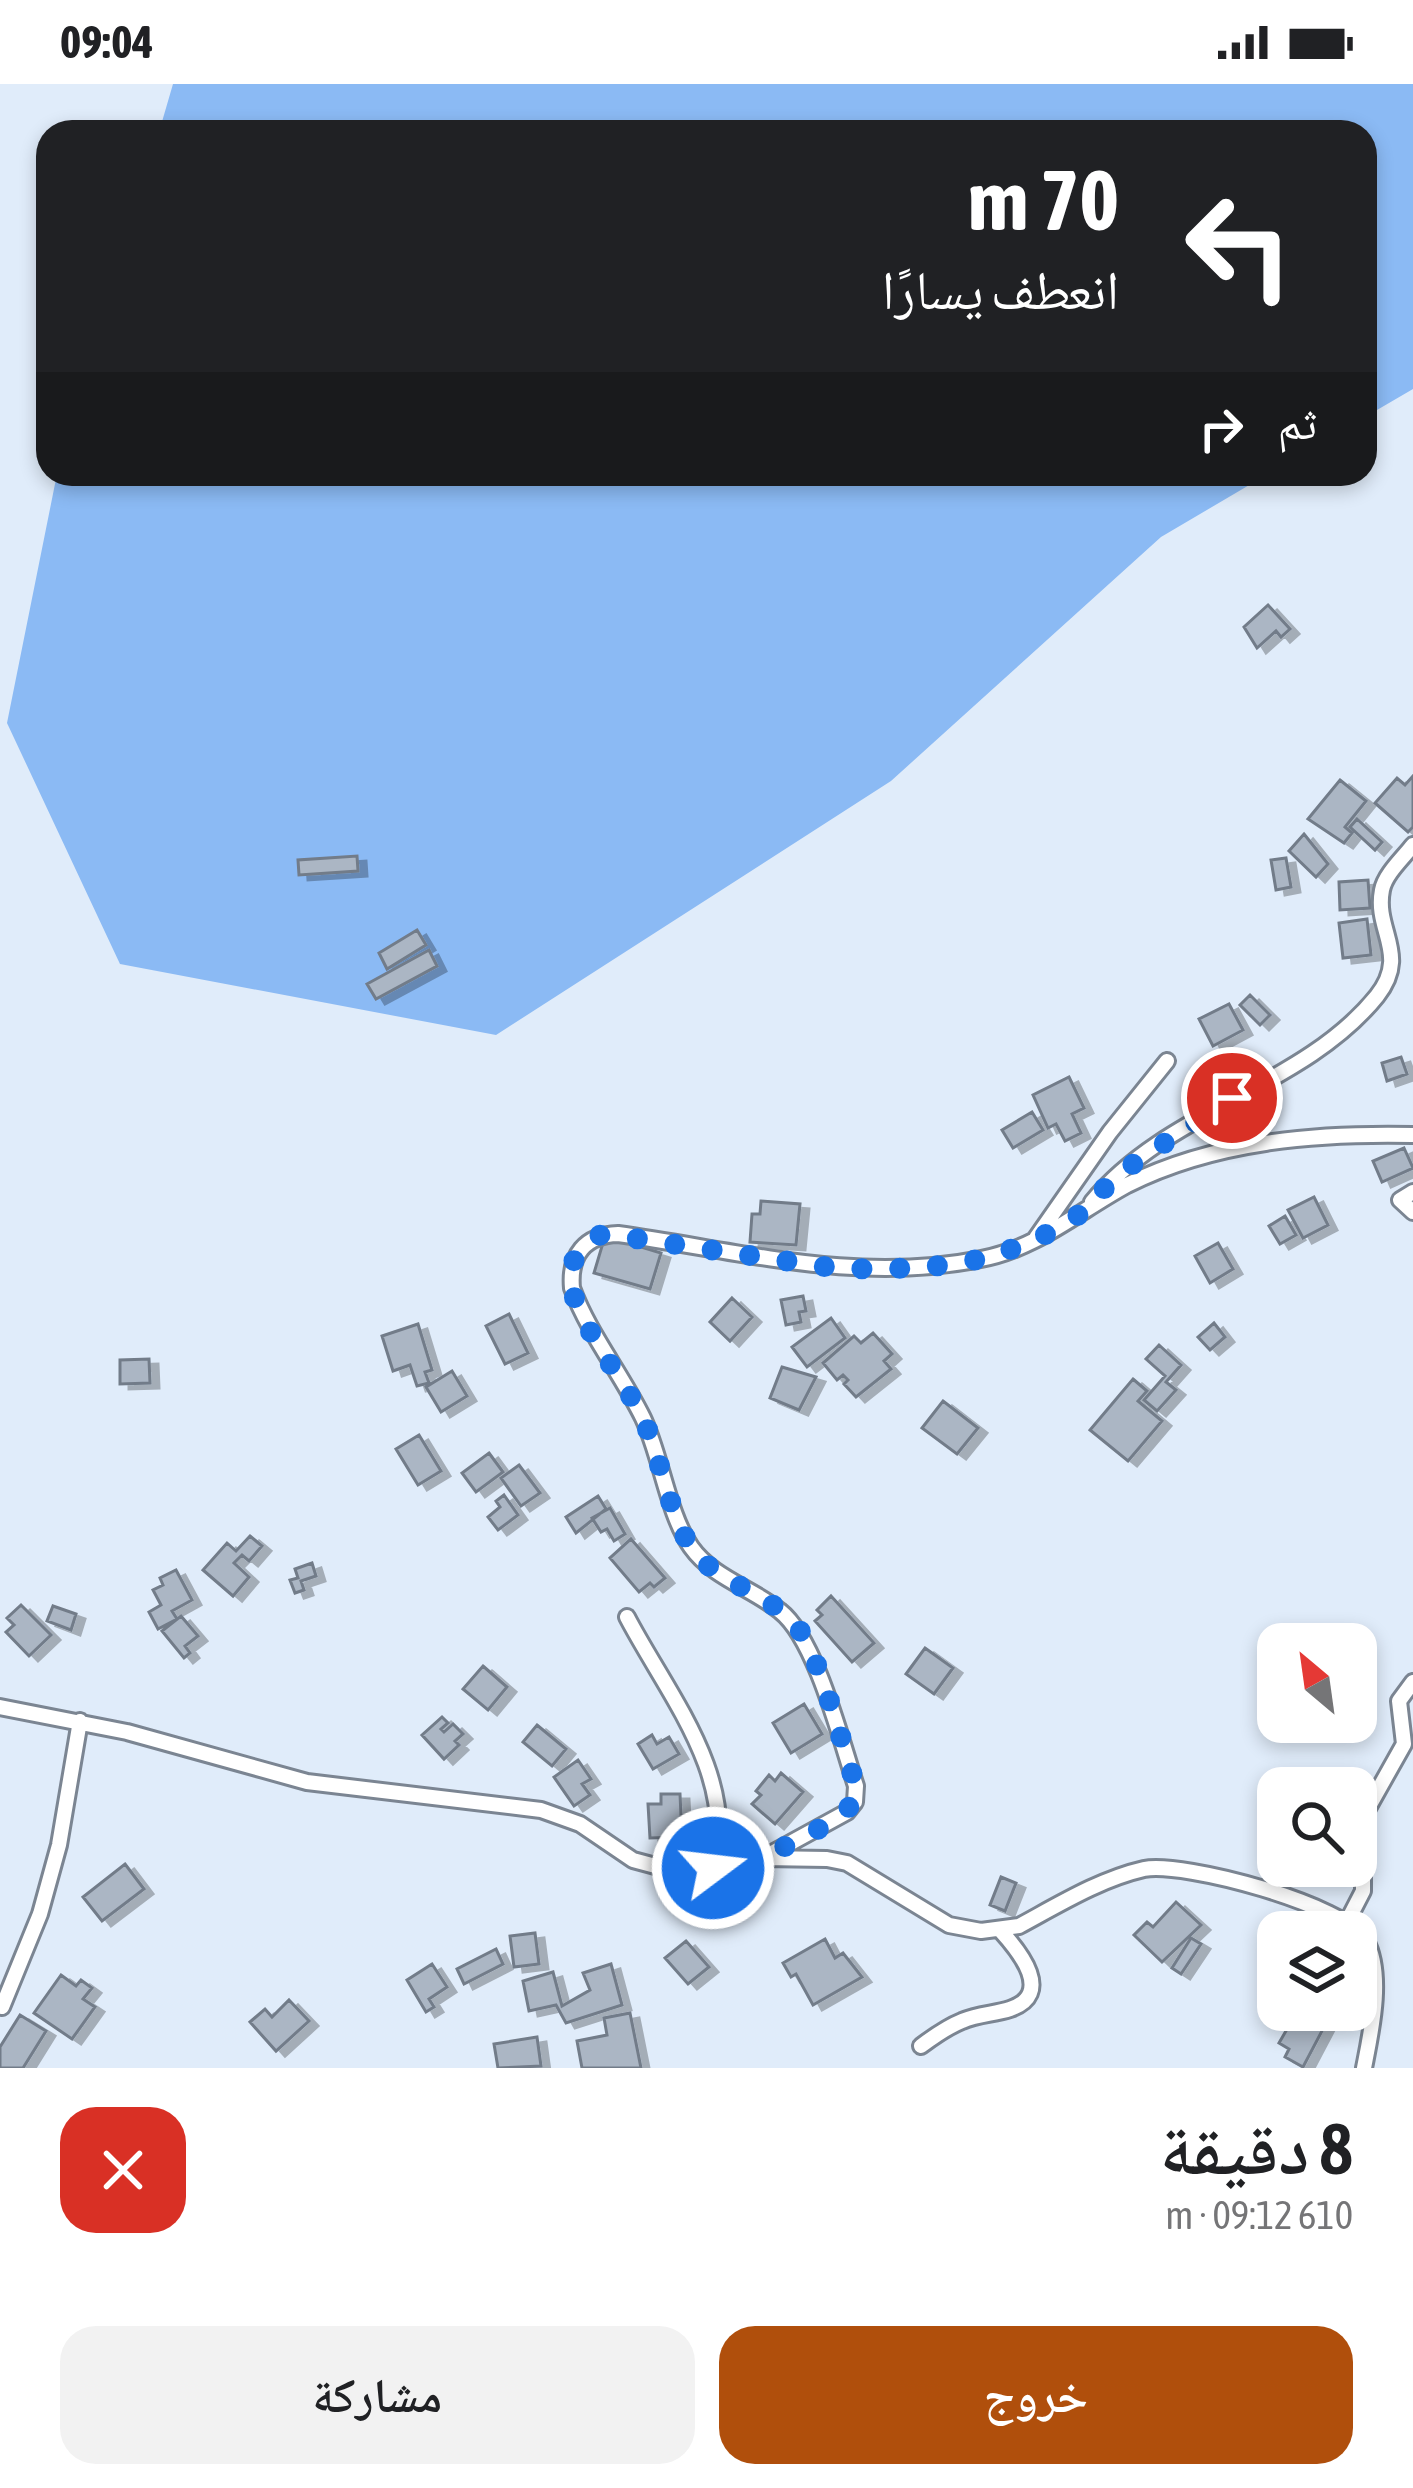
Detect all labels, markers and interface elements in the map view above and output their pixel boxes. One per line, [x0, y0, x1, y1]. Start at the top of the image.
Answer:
text: 09:04 [60, 16, 154, 68]
text: 70 m [968, 152, 1119, 248]
icon: left [1161, 168, 1317, 324]
text: انعطف يسارًا [882, 259, 1119, 320]
icon: right [1188, 396, 1254, 462]
text: ثم [1278, 397, 1317, 449]
pin [1181, 1047, 1283, 1149]
icon: arrive [1199, 1065, 1265, 1131]
north arrow [1257, 1623, 1377, 1743]
map controls [1257, 1623, 1377, 2031]
button: search [1257, 1767, 1377, 1887]
position arrow [650, 1805, 776, 1931]
button: layers [1257, 1911, 1377, 2031]
button: close [60, 2107, 186, 2233]
text: 8 دقيقة [1160, 2107, 1353, 2189]
text: 610 m · 09:12 [1165, 2193, 1353, 2237]
button: مشاركة [60, 2326, 695, 2464]
button: خروج [719, 2326, 1353, 2464]

